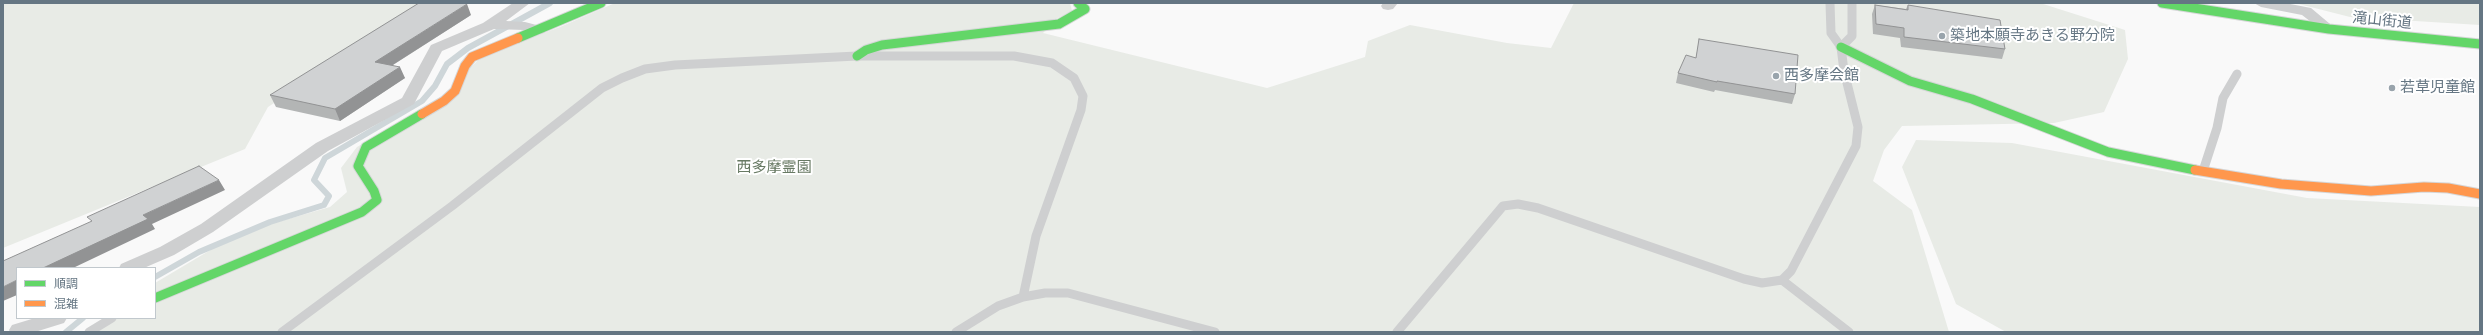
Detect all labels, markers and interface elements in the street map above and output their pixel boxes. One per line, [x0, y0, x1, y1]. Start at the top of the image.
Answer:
street label: 滝山街道 [2351, 9, 2413, 33]
place label: 築地本願寺あきる野分院 [1950, 27, 2115, 45]
marker: 築地本願寺あきる野分院 [1937, 31, 1947, 41]
place label: 西多摩会館 [1784, 67, 1859, 85]
marker: 西多摩会館 [1771, 71, 1781, 81]
place label: 若草児童館 [2400, 79, 2475, 97]
marker: 若草児童館 [2387, 83, 2397, 93]
park label: 西多摩霊園 [737, 159, 811, 177]
legend [16, 267, 156, 319]
text: 順調 [54, 276, 78, 292]
text: 混雑 [54, 296, 78, 312]

